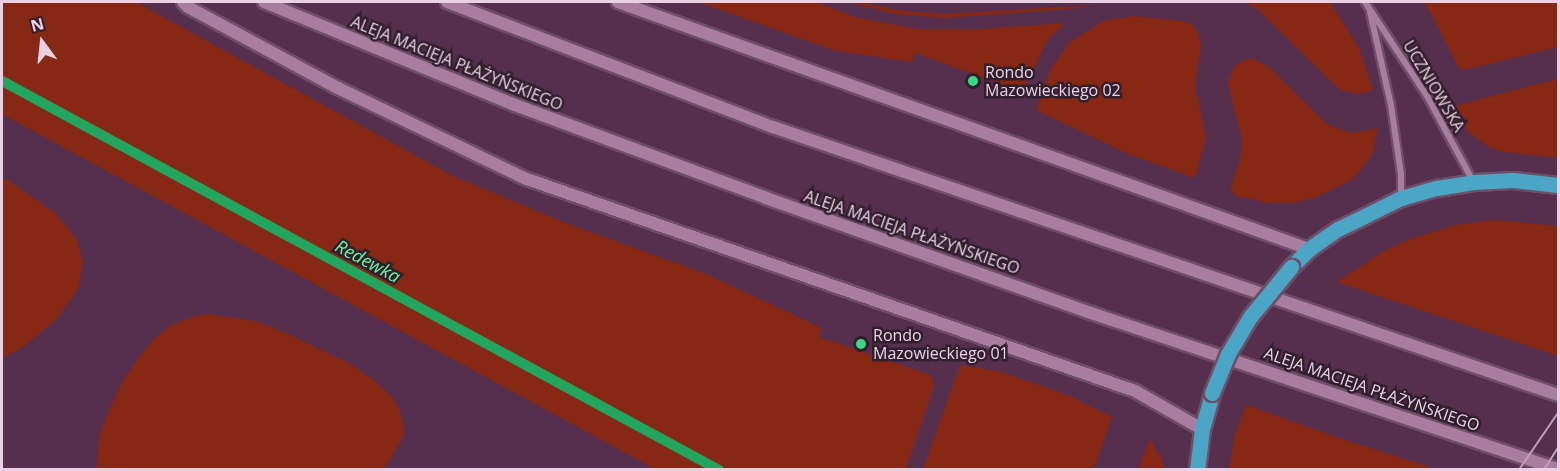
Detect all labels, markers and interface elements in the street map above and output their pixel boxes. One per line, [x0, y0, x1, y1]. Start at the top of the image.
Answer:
north arrow [12, 12, 72, 72]
text: N [28, 12, 46, 37]
street label: ALEJA MACIEJA PŁAŻYŃSKIEGO [348, 12, 566, 114]
street label: UCZNIOWSKA [1399, 37, 1469, 135]
place label: Rondo Mazowieckiego 02 [985, 62, 1121, 100]
marker: Rondo Mazowieckiego 02 [966, 74, 980, 88]
street label: ALEJA MACIEJA PŁAŻYŃSKIEGO [802, 186, 1022, 278]
water label: Redewka [332, 235, 404, 287]
place label: Rondo Mazowieckiego 01 [873, 325, 1009, 363]
marker: Rondo Mazowieckiego 01 [854, 337, 868, 351]
street label: ALEJA MACIEJA PŁAŻYŃSKIEGO [1262, 343, 1482, 435]

